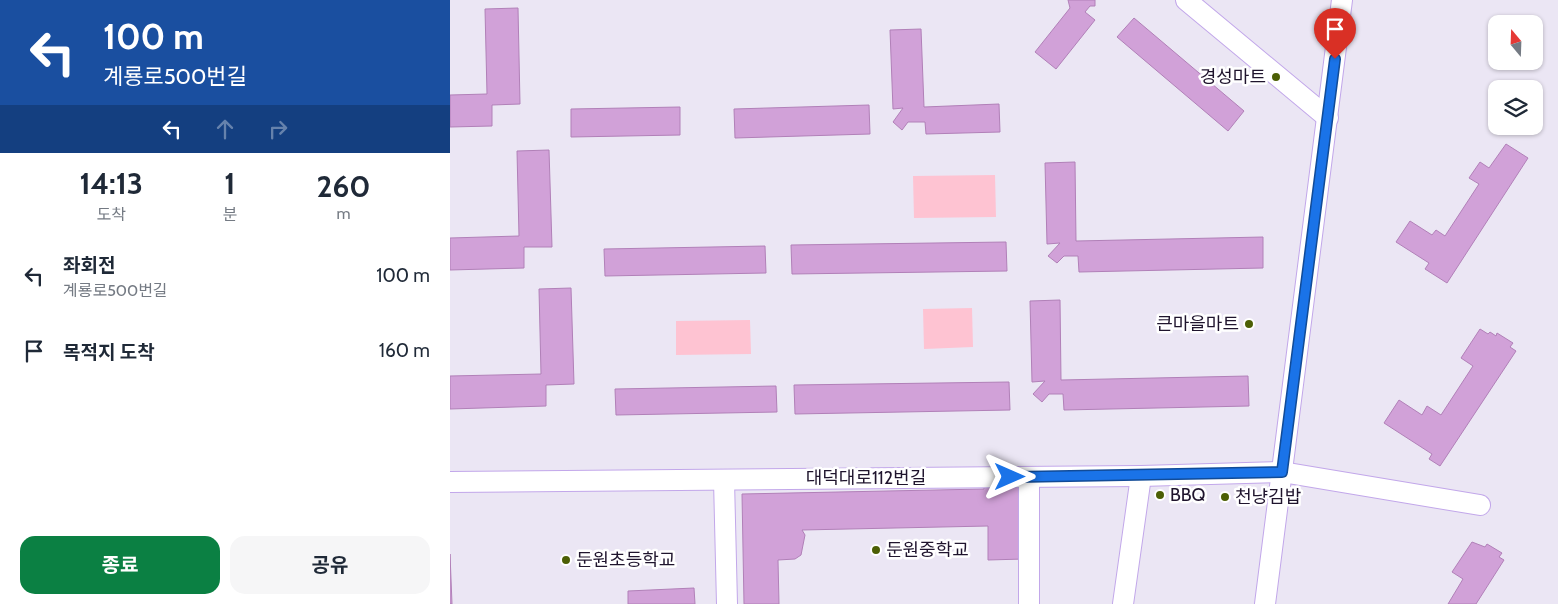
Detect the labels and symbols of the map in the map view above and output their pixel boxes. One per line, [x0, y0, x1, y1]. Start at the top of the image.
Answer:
pin [1314, 8, 1356, 59]
north arrow [1488, 15, 1542, 70]
place label: 경성마트 [1200, 66, 1266, 88]
marker: 경성마트 [1270, 71, 1282, 83]
place label: 큰마을마트 [1156, 313, 1239, 335]
marker: 큰마을마트 [1243, 318, 1255, 330]
position arrow [983, 450, 1035, 502]
street label: 대덕대로112번길 [806, 467, 926, 489]
place label: BBQ [1170, 484, 1205, 506]
place label: 천냥김밥 [1235, 486, 1301, 508]
marker: BBQ [1154, 489, 1166, 501]
marker: 천냥김밥 [1219, 491, 1231, 503]
place label: 둔원중학교 [886, 539, 969, 561]
marker: 둔원중학교 [870, 544, 882, 556]
place label: 둔원초등학교 [576, 549, 675, 571]
marker: 둔원초등학교 [560, 554, 572, 566]

